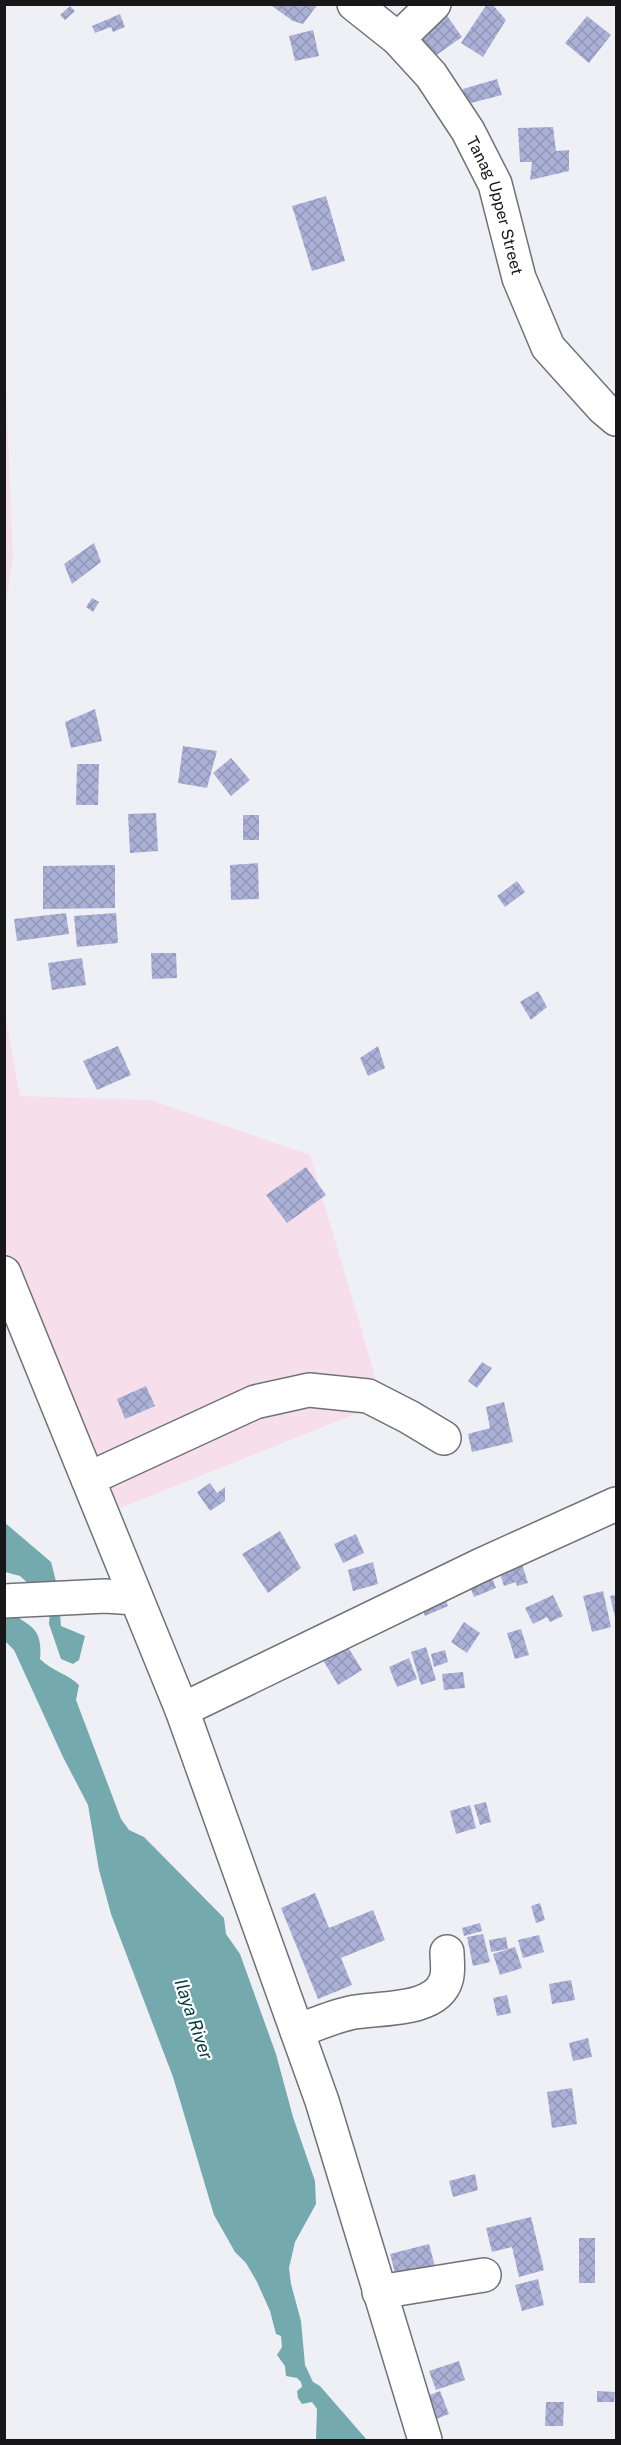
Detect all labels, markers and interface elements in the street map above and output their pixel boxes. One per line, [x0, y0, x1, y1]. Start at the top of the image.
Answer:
street label: Tanag Upper Street [463, 133, 527, 277]
water label: Ilaya River [170, 1976, 218, 2062]

